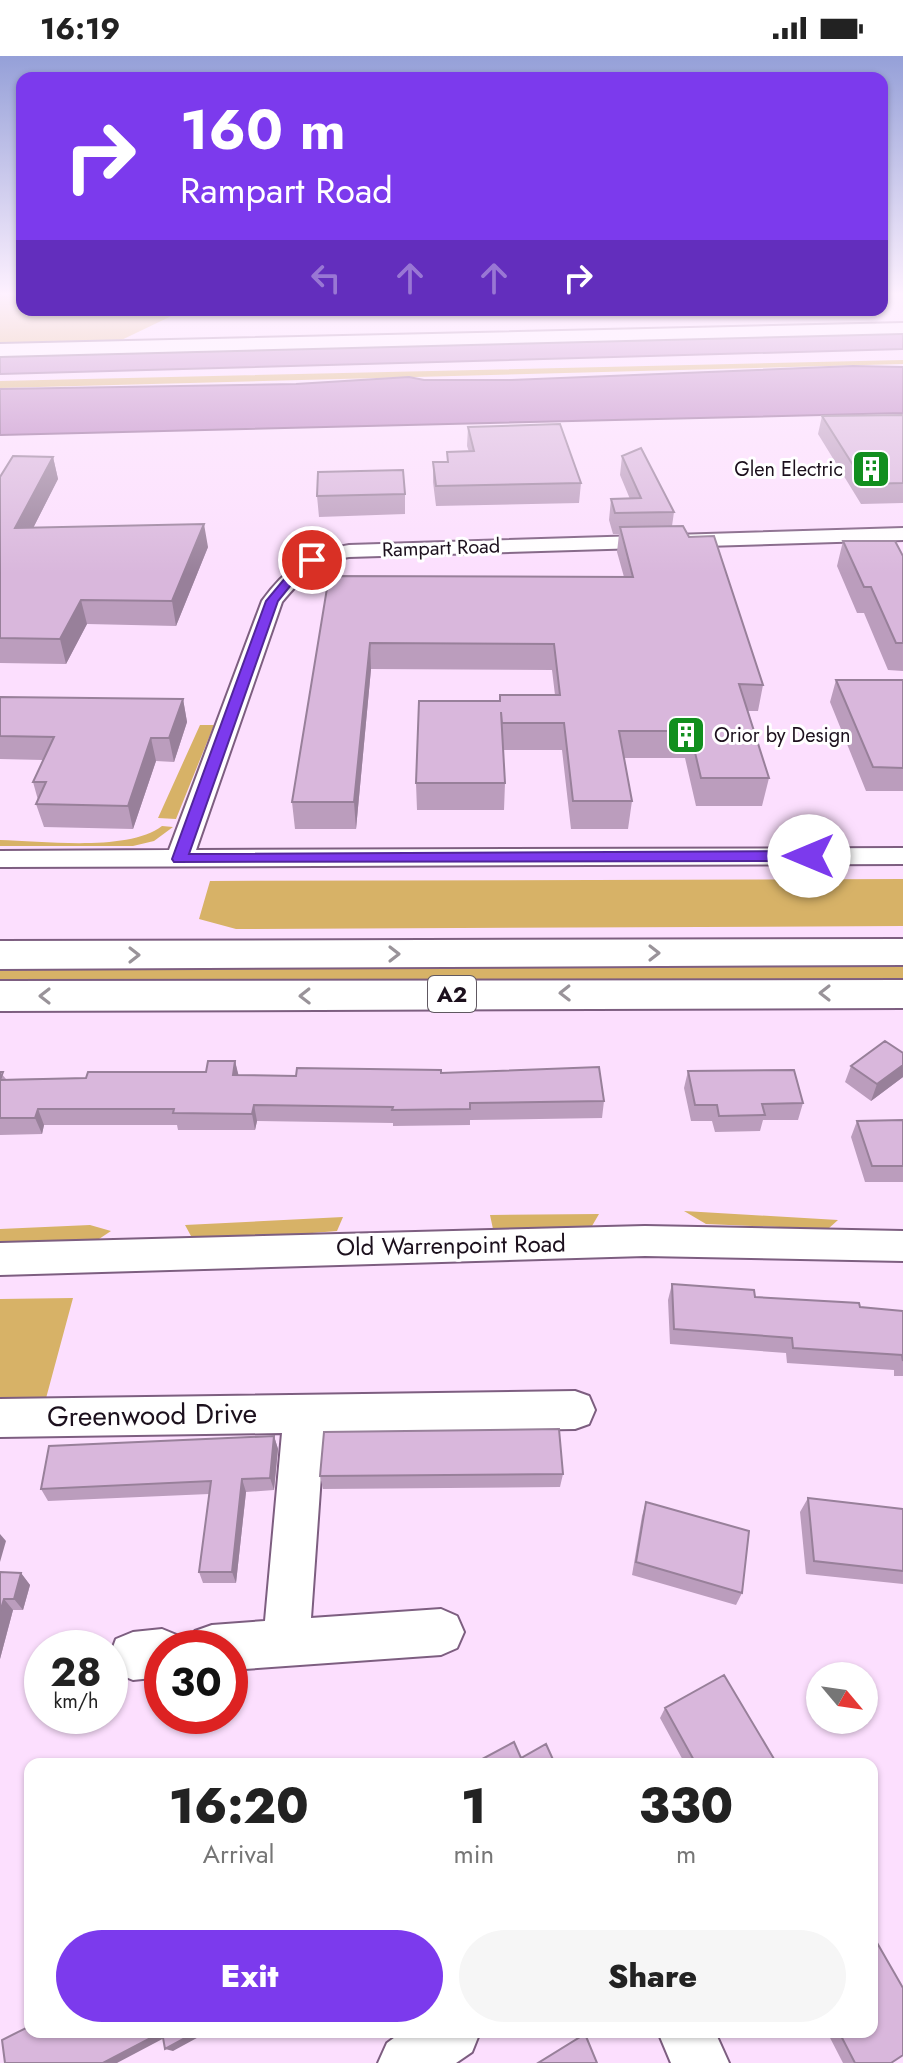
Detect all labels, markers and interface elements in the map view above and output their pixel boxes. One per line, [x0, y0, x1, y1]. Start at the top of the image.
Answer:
text: 16:19 [40, 7, 120, 50]
text: 160 m [180, 89, 346, 170]
icon: right [48, 104, 152, 208]
text: Rampart Road [180, 164, 393, 216]
icon: left [304, 256, 348, 300]
icon: ahead [388, 256, 432, 300]
icon: ahead [472, 256, 516, 300]
icon: right [556, 256, 600, 300]
building icon: Glen Electric [850, 448, 892, 490]
place label: Glen Electric [734, 455, 843, 484]
pin [278, 526, 346, 594]
street label: Rampart Road [381, 531, 501, 565]
icon: arrive [290, 538, 334, 582]
building icon: Orior by Design [665, 714, 707, 756]
place label: Orior by Design [714, 721, 851, 750]
position arrow [767, 814, 851, 898]
one-way arrow [648, 944, 661, 962]
one-way arrow [388, 945, 401, 963]
one-way arrow [128, 946, 141, 964]
road number: A2 [428, 976, 476, 1012]
one-way arrow [818, 984, 831, 1002]
one-way arrow [558, 985, 571, 1002]
one-way arrow [298, 987, 311, 1005]
one-way arrow [38, 988, 51, 1005]
street label: Old Warrenpoint Road [336, 1225, 566, 1265]
street label: Greenwood Drive [47, 1393, 257, 1437]
speed limit sign: 30 [144, 1630, 248, 1734]
text: 28 [50, 1643, 102, 1701]
north arrow [806, 1662, 878, 1734]
map controls [806, 1662, 878, 1734]
text: km/h [53, 1687, 99, 1716]
text: 16:20 [169, 1772, 309, 1841]
text: 1 [461, 1772, 486, 1841]
text: 330 [639, 1772, 733, 1841]
text: Arrival [203, 1835, 275, 1873]
text: min [453, 1835, 494, 1873]
text: m [676, 1835, 696, 1873]
button: Exit [56, 1930, 443, 2022]
button: Share [459, 1930, 846, 2022]

